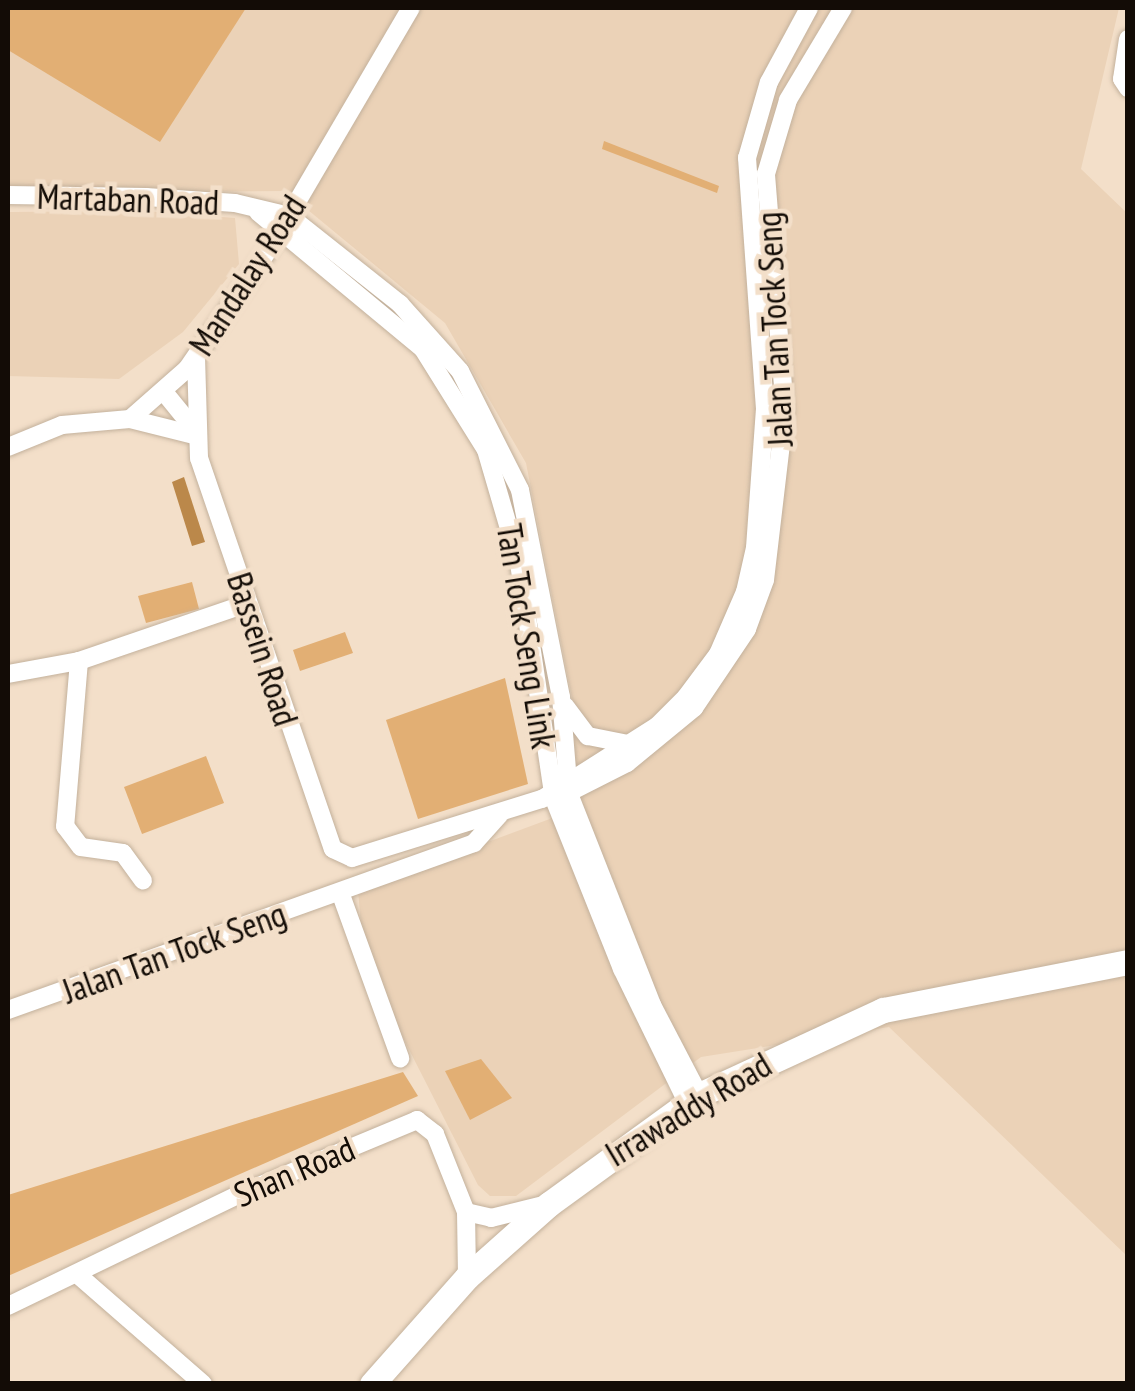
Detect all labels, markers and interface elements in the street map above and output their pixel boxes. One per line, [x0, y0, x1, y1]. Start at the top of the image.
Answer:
street label: Martaban Road [36, 175, 220, 223]
street label: Mandalay Road [179, 187, 315, 363]
street label: Jalan Tan Tock Seng [747, 209, 801, 449]
street label: Tan Tock Seng Link [488, 520, 566, 752]
street label: Bassein Road [219, 567, 307, 731]
street label: Jalan Tan Tock Seng [55, 892, 293, 1012]
street label: Irrawaddy Road [597, 1043, 779, 1175]
street label: Shan Road [227, 1127, 361, 1215]

